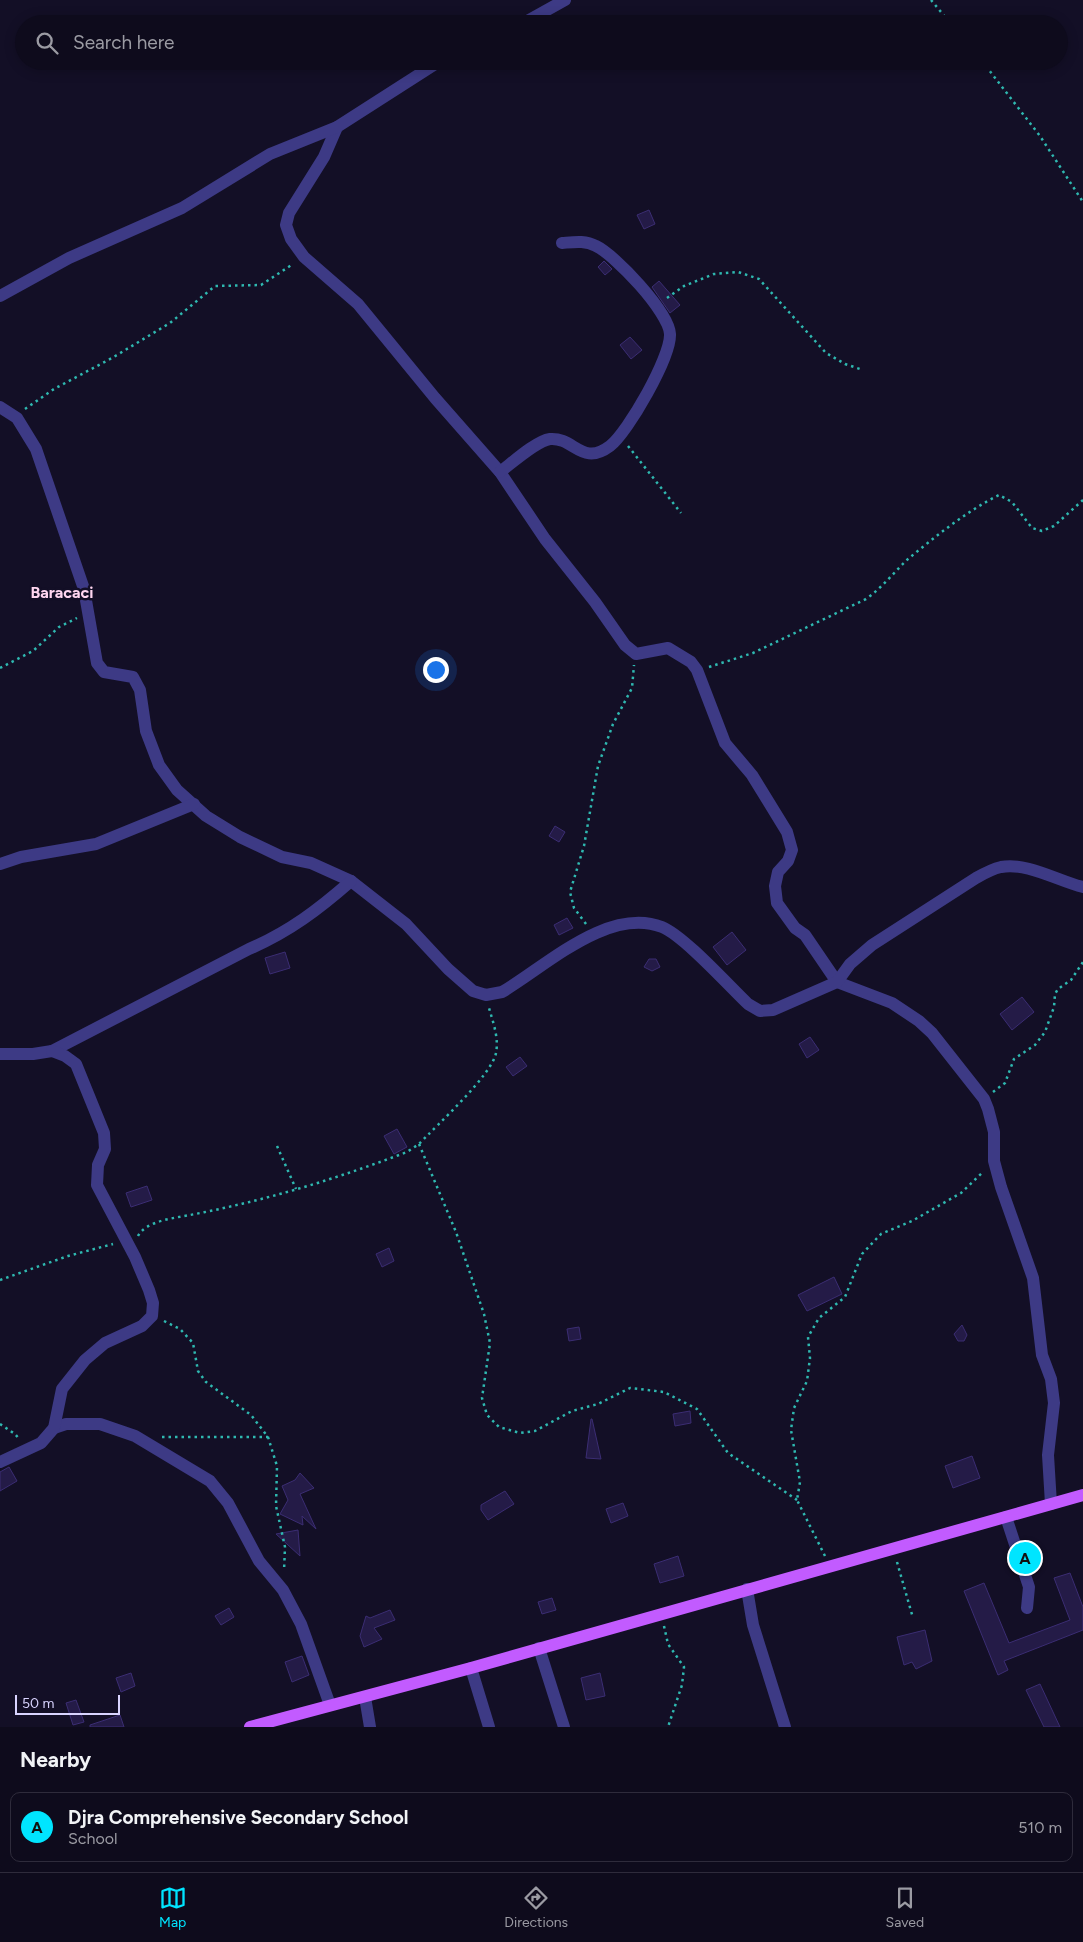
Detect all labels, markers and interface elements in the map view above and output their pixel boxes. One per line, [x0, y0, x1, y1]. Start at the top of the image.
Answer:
search box [15, 15, 1068, 70]
icon: search [33, 29, 61, 57]
text: Search here [73, 31, 175, 54]
district label: Baracaci [30, 583, 94, 602]
your location [423, 657, 449, 683]
pin: A [1009, 1539, 1041, 1577]
scale bar [15, 1692, 120, 1715]
text: 50 m [22, 1695, 54, 1712]
text: Nearby [20, 1747, 91, 1772]
text: Djra Comprehensive Secondary School [68, 1806, 408, 1829]
text: A [31, 1818, 43, 1837]
text: 510 m [1018, 1818, 1062, 1837]
text: School [68, 1829, 118, 1848]
tab: Map [159, 1884, 187, 1931]
tab: Directions [504, 1884, 568, 1931]
tab: Saved [886, 1884, 924, 1931]

